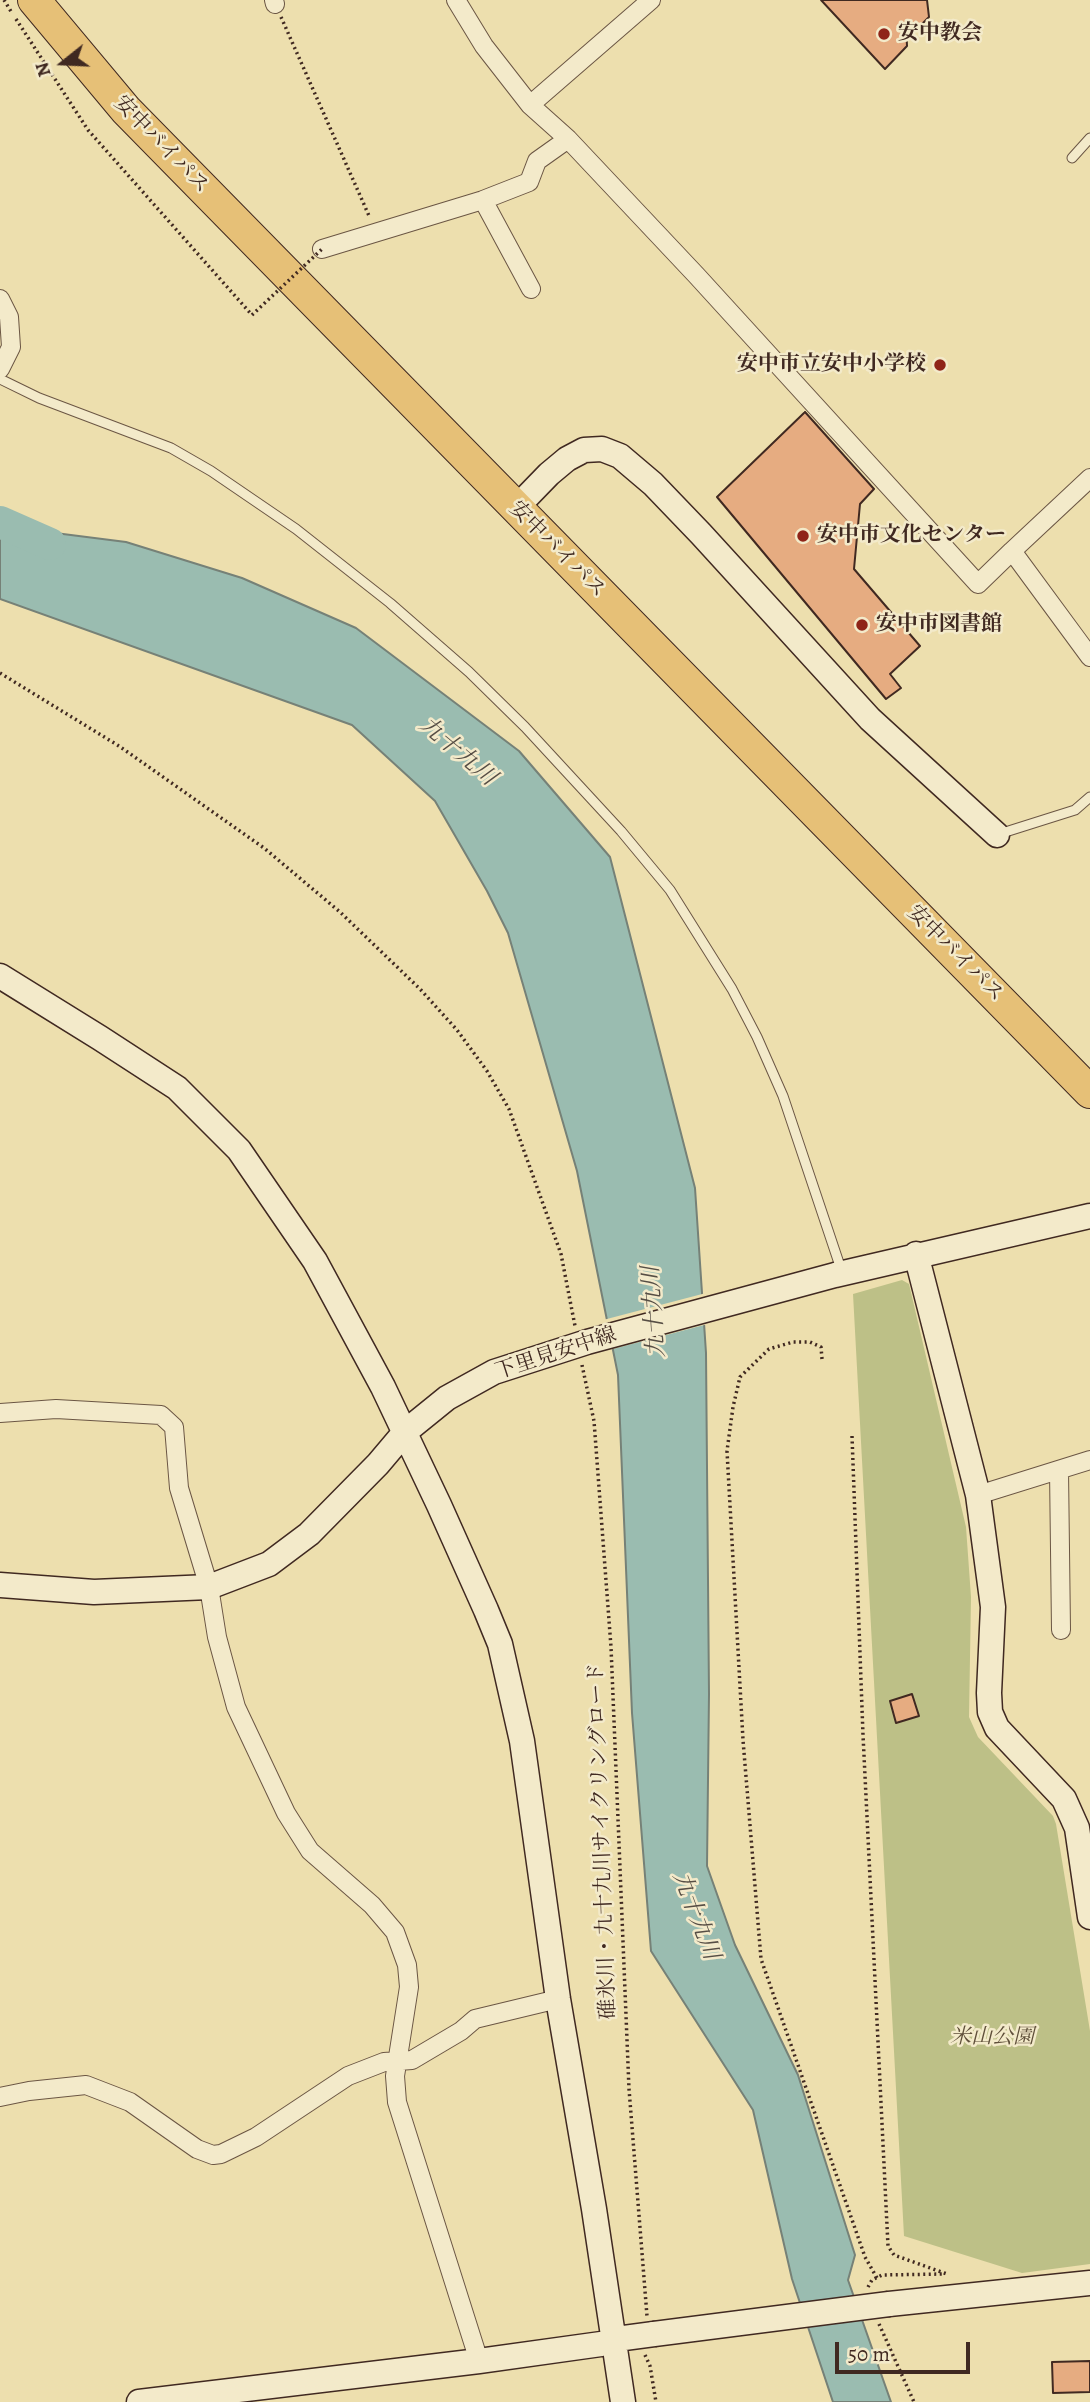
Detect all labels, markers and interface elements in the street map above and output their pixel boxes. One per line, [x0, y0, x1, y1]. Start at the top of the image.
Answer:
place label: 安中教会 [898, 21, 982, 47]
marker: 安中教会 [876, 26, 892, 42]
north arrow [28, 28, 98, 98]
text: N [29, 59, 58, 80]
street label: 安中バイパス [108, 91, 214, 199]
place label: 安中市立安中小学校 [737, 352, 926, 378]
marker: 安中市立安中小学校 [932, 357, 948, 373]
street label: 安中バイパス [504, 497, 610, 603]
place label: 安中市文化センター [817, 523, 1006, 549]
marker: 安中市文化センター [795, 528, 811, 544]
place label: 安中市図書館 [876, 612, 1002, 638]
marker: 安中市図書館 [854, 617, 870, 633]
water label: 九十九川 [413, 712, 501, 792]
street label: 安中バイパス [902, 901, 1008, 1007]
water label: 九十九川 [638, 1265, 672, 1359]
street label: 下里見安中線 [492, 1323, 620, 1385]
street label: 碓氷川・九十九川サイクリングロード [584, 1662, 622, 2020]
water label: 九十九川 [666, 1868, 724, 1964]
park label: 米山公園 [950, 2025, 1034, 2051]
scale bar [838, 2328, 973, 2372]
text: 50 m [848, 2340, 890, 2368]

